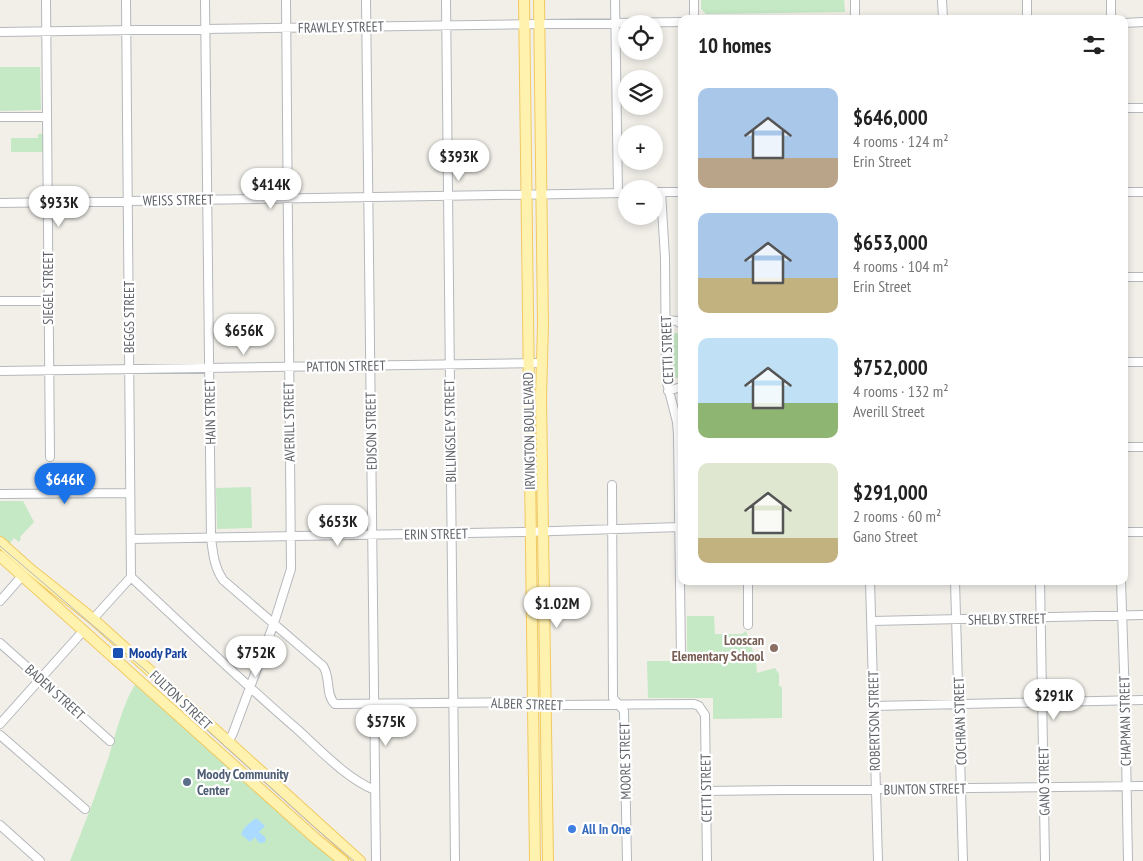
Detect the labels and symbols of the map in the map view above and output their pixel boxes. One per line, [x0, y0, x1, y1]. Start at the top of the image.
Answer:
street label: FRAWLEY STREET [298, 17, 385, 37]
pin: $393K [424, 140, 494, 182]
pin: $414K [236, 168, 306, 210]
pin: $933K [24, 186, 94, 228]
street label: WEISS STREET [142, 190, 214, 210]
street label: SIEGEL STREET [39, 250, 57, 325]
street label: BEGGS STREET [120, 280, 138, 353]
pin: $656K [209, 314, 279, 356]
street label: CETTI STREET [657, 315, 677, 385]
street label: PATTON STREET [306, 356, 386, 376]
street label: IRVINGTON BOULEVARD [519, 372, 539, 490]
street label: BILLINGSLEY STREET [440, 378, 460, 483]
street label: HAIN STREET [200, 379, 220, 445]
street label: AVERILL STREET [279, 381, 299, 462]
street label: EDISON STREET [361, 391, 381, 470]
pin: $646K [30, 462, 100, 505]
pin: $653K [303, 504, 373, 547]
street label: ERIN STREET [404, 524, 469, 544]
pin: $1.02M [516, 586, 598, 629]
street label: SHELBY STREET [968, 609, 1047, 629]
place label: Looscan Elementary School [672, 631, 765, 665]
pin: $752K [221, 636, 291, 678]
marker: Looscan Elementary School [768, 642, 780, 654]
place label: Moody Park [129, 644, 187, 662]
marker: Moody Park [111, 646, 125, 660]
street label: BADEN STREET [21, 660, 89, 724]
street label: FULTON STREET [146, 667, 216, 734]
street label: ROBERTSON STREET [864, 670, 884, 771]
street label: CHAPMAN STREET [1115, 675, 1135, 766]
street label: COCHRAN STREET [949, 676, 971, 766]
pin: $291K [1019, 678, 1089, 721]
street label: ALBER STREET [491, 694, 564, 714]
pin: $575K [351, 704, 421, 747]
street label: MOORE STREET [615, 722, 635, 800]
street label: GANO STREET [1034, 746, 1054, 816]
street label: CETTI STREET [696, 753, 716, 822]
place label: Moody Community Center [197, 765, 289, 799]
marker: Moody Community Center [181, 776, 193, 788]
street label: BUNTON STREET [884, 779, 967, 799]
place label: All In One [581, 820, 631, 838]
marker: All In One [566, 823, 578, 835]

